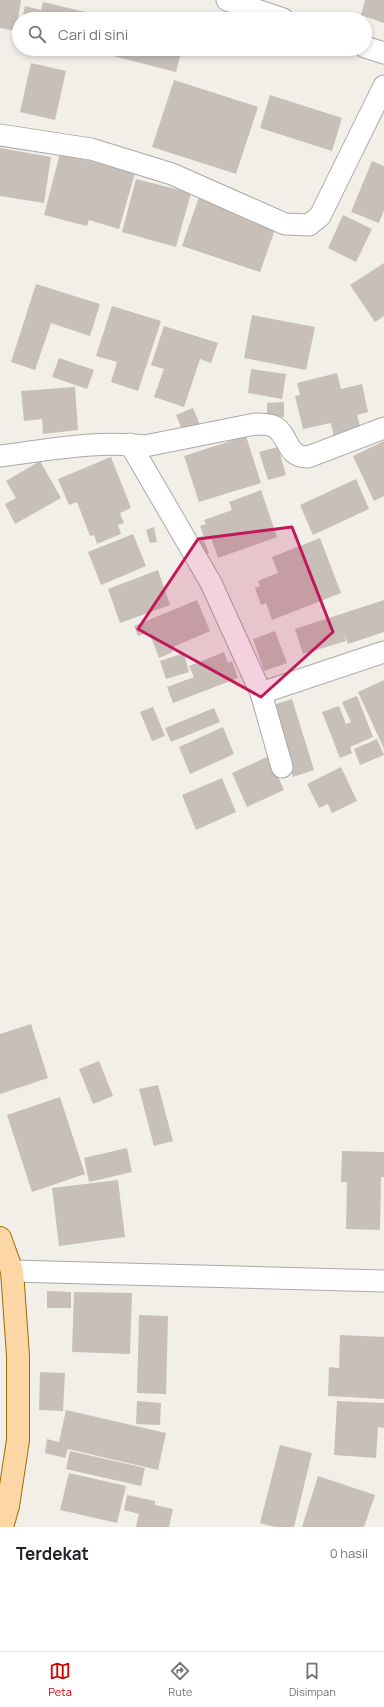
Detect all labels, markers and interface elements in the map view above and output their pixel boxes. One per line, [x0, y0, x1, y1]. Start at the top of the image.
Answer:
search box [12, 12, 372, 56]
icon: search [26, 23, 48, 45]
text: Cari di sini [58, 24, 128, 45]
text: Terdekat [16, 1542, 89, 1565]
text: 0 hasil [330, 1544, 368, 1562]
tab: Peta [48, 1660, 72, 1699]
tab: Rute [168, 1660, 192, 1699]
tab: Disimpan [289, 1660, 336, 1699]

